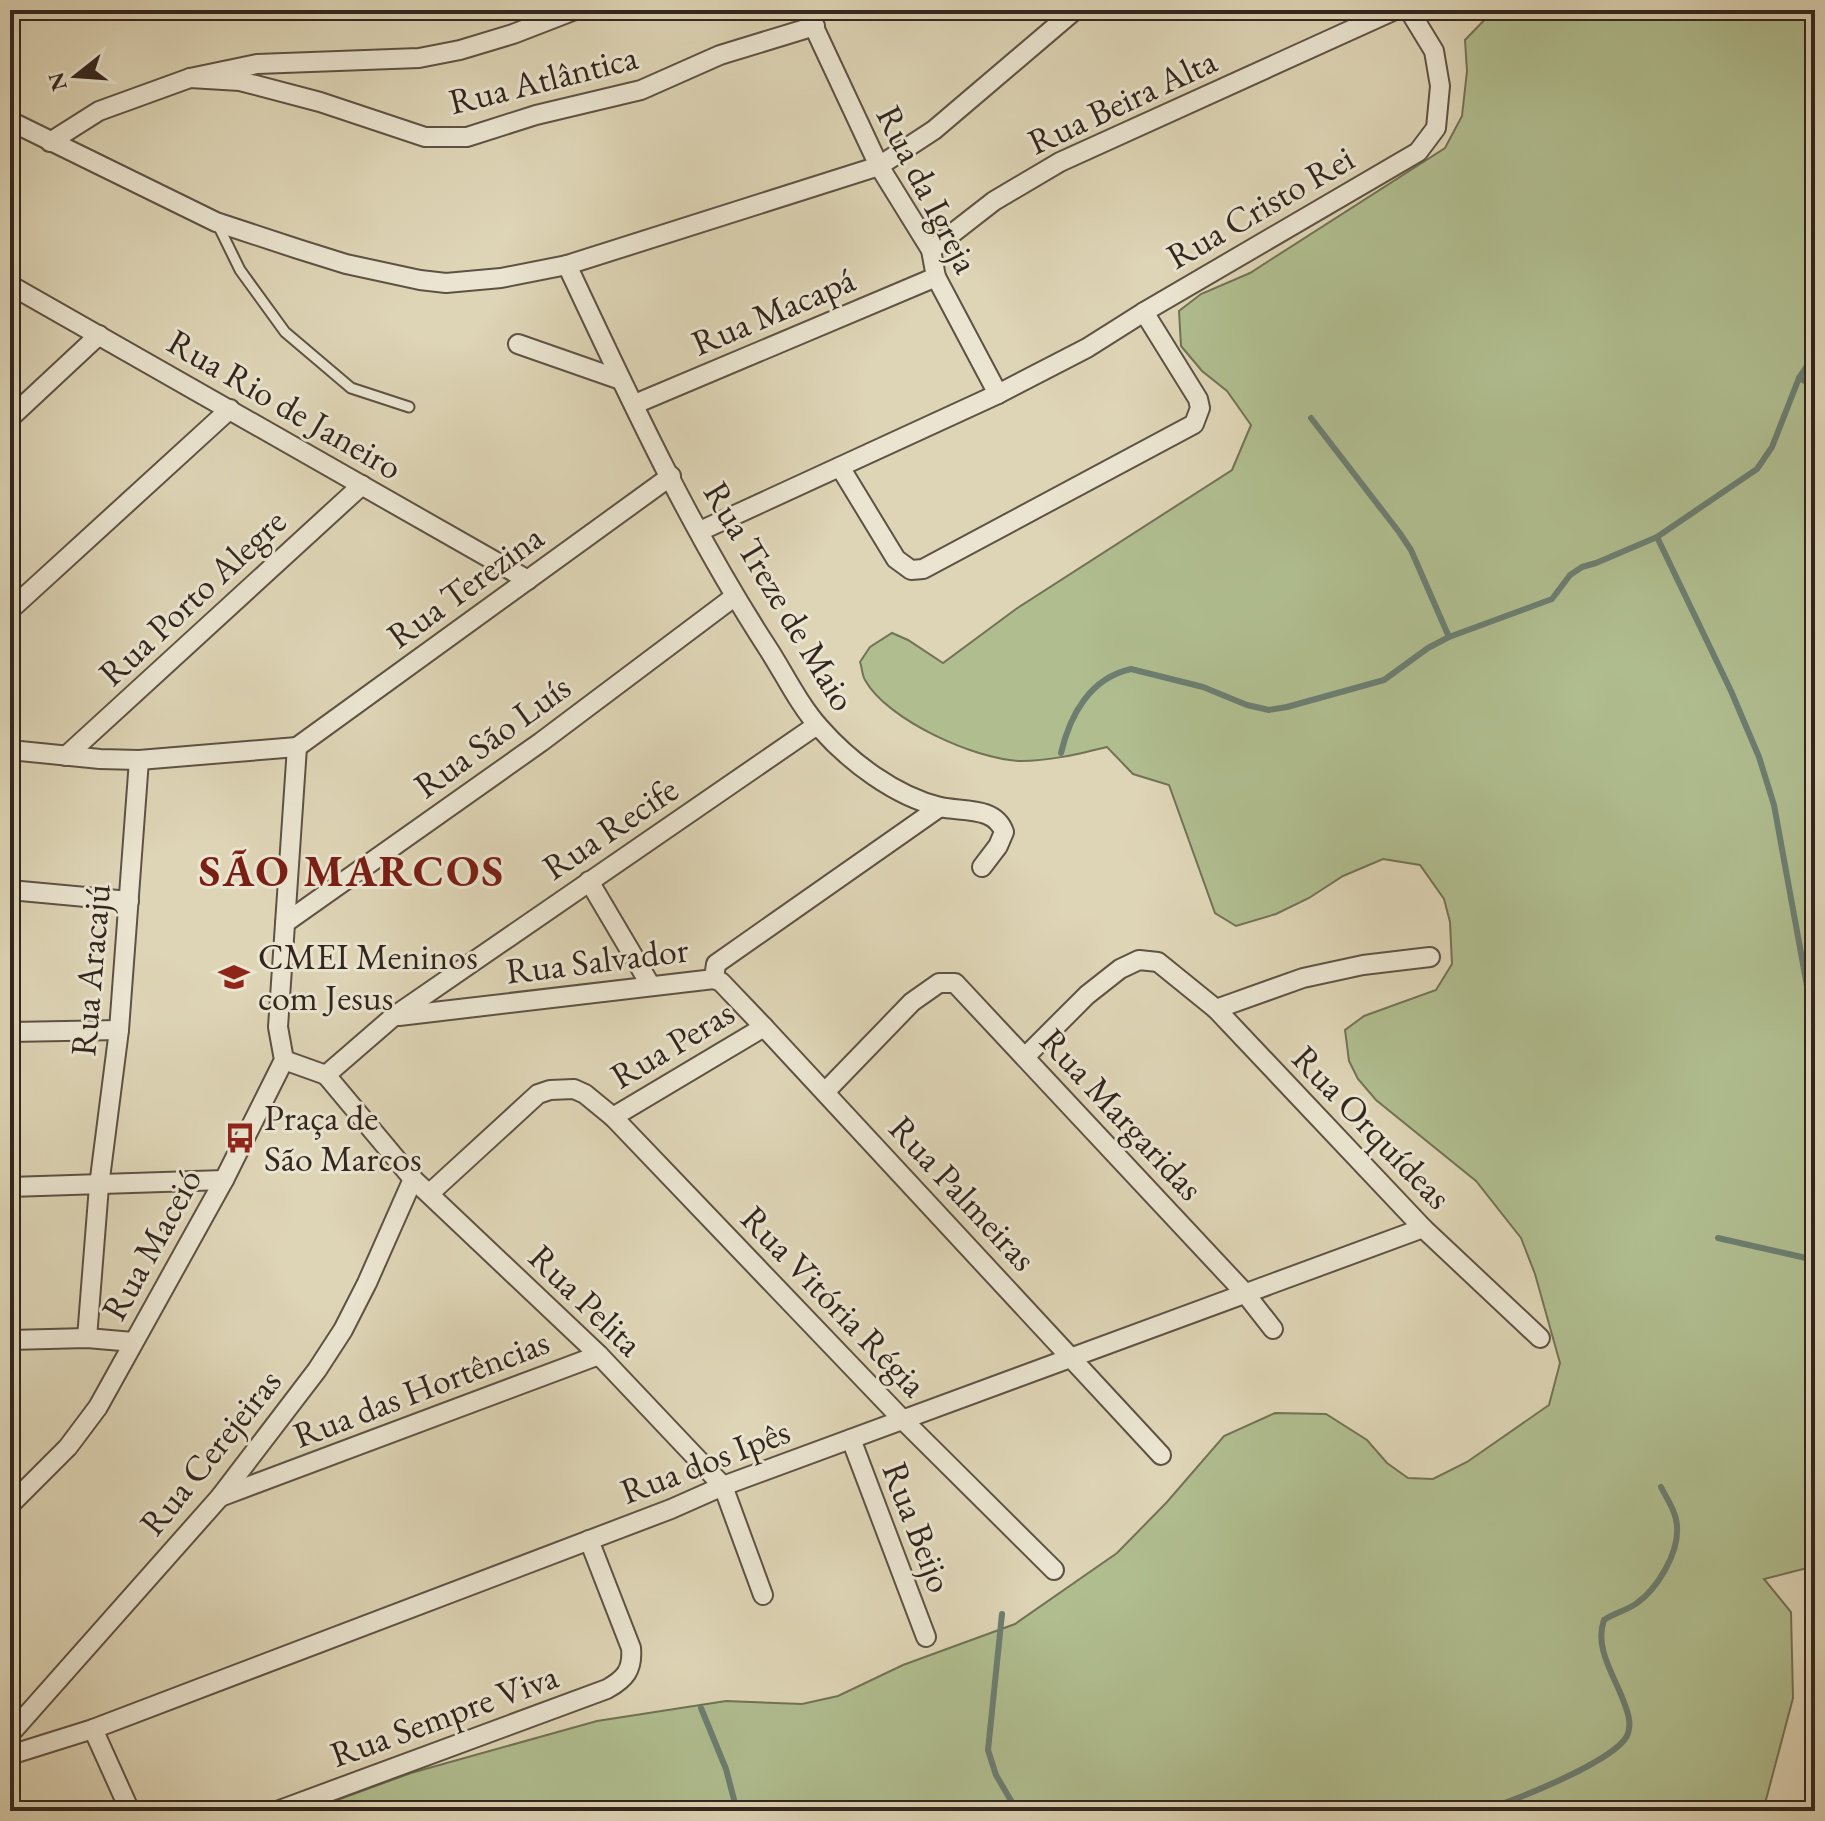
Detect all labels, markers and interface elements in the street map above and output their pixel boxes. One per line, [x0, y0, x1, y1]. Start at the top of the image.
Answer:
street label: Rua Atlântica [444, 33, 643, 125]
north arrow [36, 36, 116, 116]
street label: Rua Beira Alta [1020, 37, 1224, 165]
text: N [41, 69, 74, 94]
street label: Rua da Igreja [866, 97, 991, 282]
street label: Rua Cristo Rei [1158, 134, 1362, 280]
street label: Rua Macapá [684, 255, 862, 366]
street label: Rua Rio de Janeiro [159, 318, 411, 490]
street label: Rua Treze de Maio [693, 473, 867, 719]
street label: Rua Porto Alegre [88, 498, 296, 696]
street label: Rua Terezina [377, 513, 553, 659]
street label: Rua São Luís [404, 663, 580, 809]
street label: Rua Recife [533, 766, 687, 890]
district label: SÃO MARCOS [199, 842, 505, 899]
street label: Rua Aracajú [59, 882, 121, 1058]
street label: Rua Salvador [503, 925, 691, 995]
place label: CMEI Meninos com Jesus [258, 933, 478, 1021]
school or university icon: CMEI Meninos com Jesus [217, 960, 251, 994]
street label: Rua Peras [601, 989, 743, 1099]
street label: Rua Margaridas [1030, 1018, 1214, 1210]
street label: Rua Orquídeas [1282, 1035, 1462, 1219]
place label: Praça de São Marcos [264, 1094, 422, 1182]
street label: Rua Palmeiras [879, 1105, 1047, 1281]
bus stop icon: Praça de São Marcos [223, 1121, 257, 1155]
street label: Rua Maceió [90, 1160, 212, 1328]
street label: Rua Vitória Régia [731, 1195, 938, 1407]
street label: Rua Pelita [519, 1234, 654, 1366]
street label: Rua das Hortências [286, 1318, 556, 1458]
street label: Rua Cerejeiras [129, 1359, 291, 1545]
street label: Rua dos Ipês [614, 1407, 796, 1515]
street label: Rua Beijo [872, 1455, 964, 1599]
street label: Rua Sempre Viva [324, 1652, 565, 1778]

